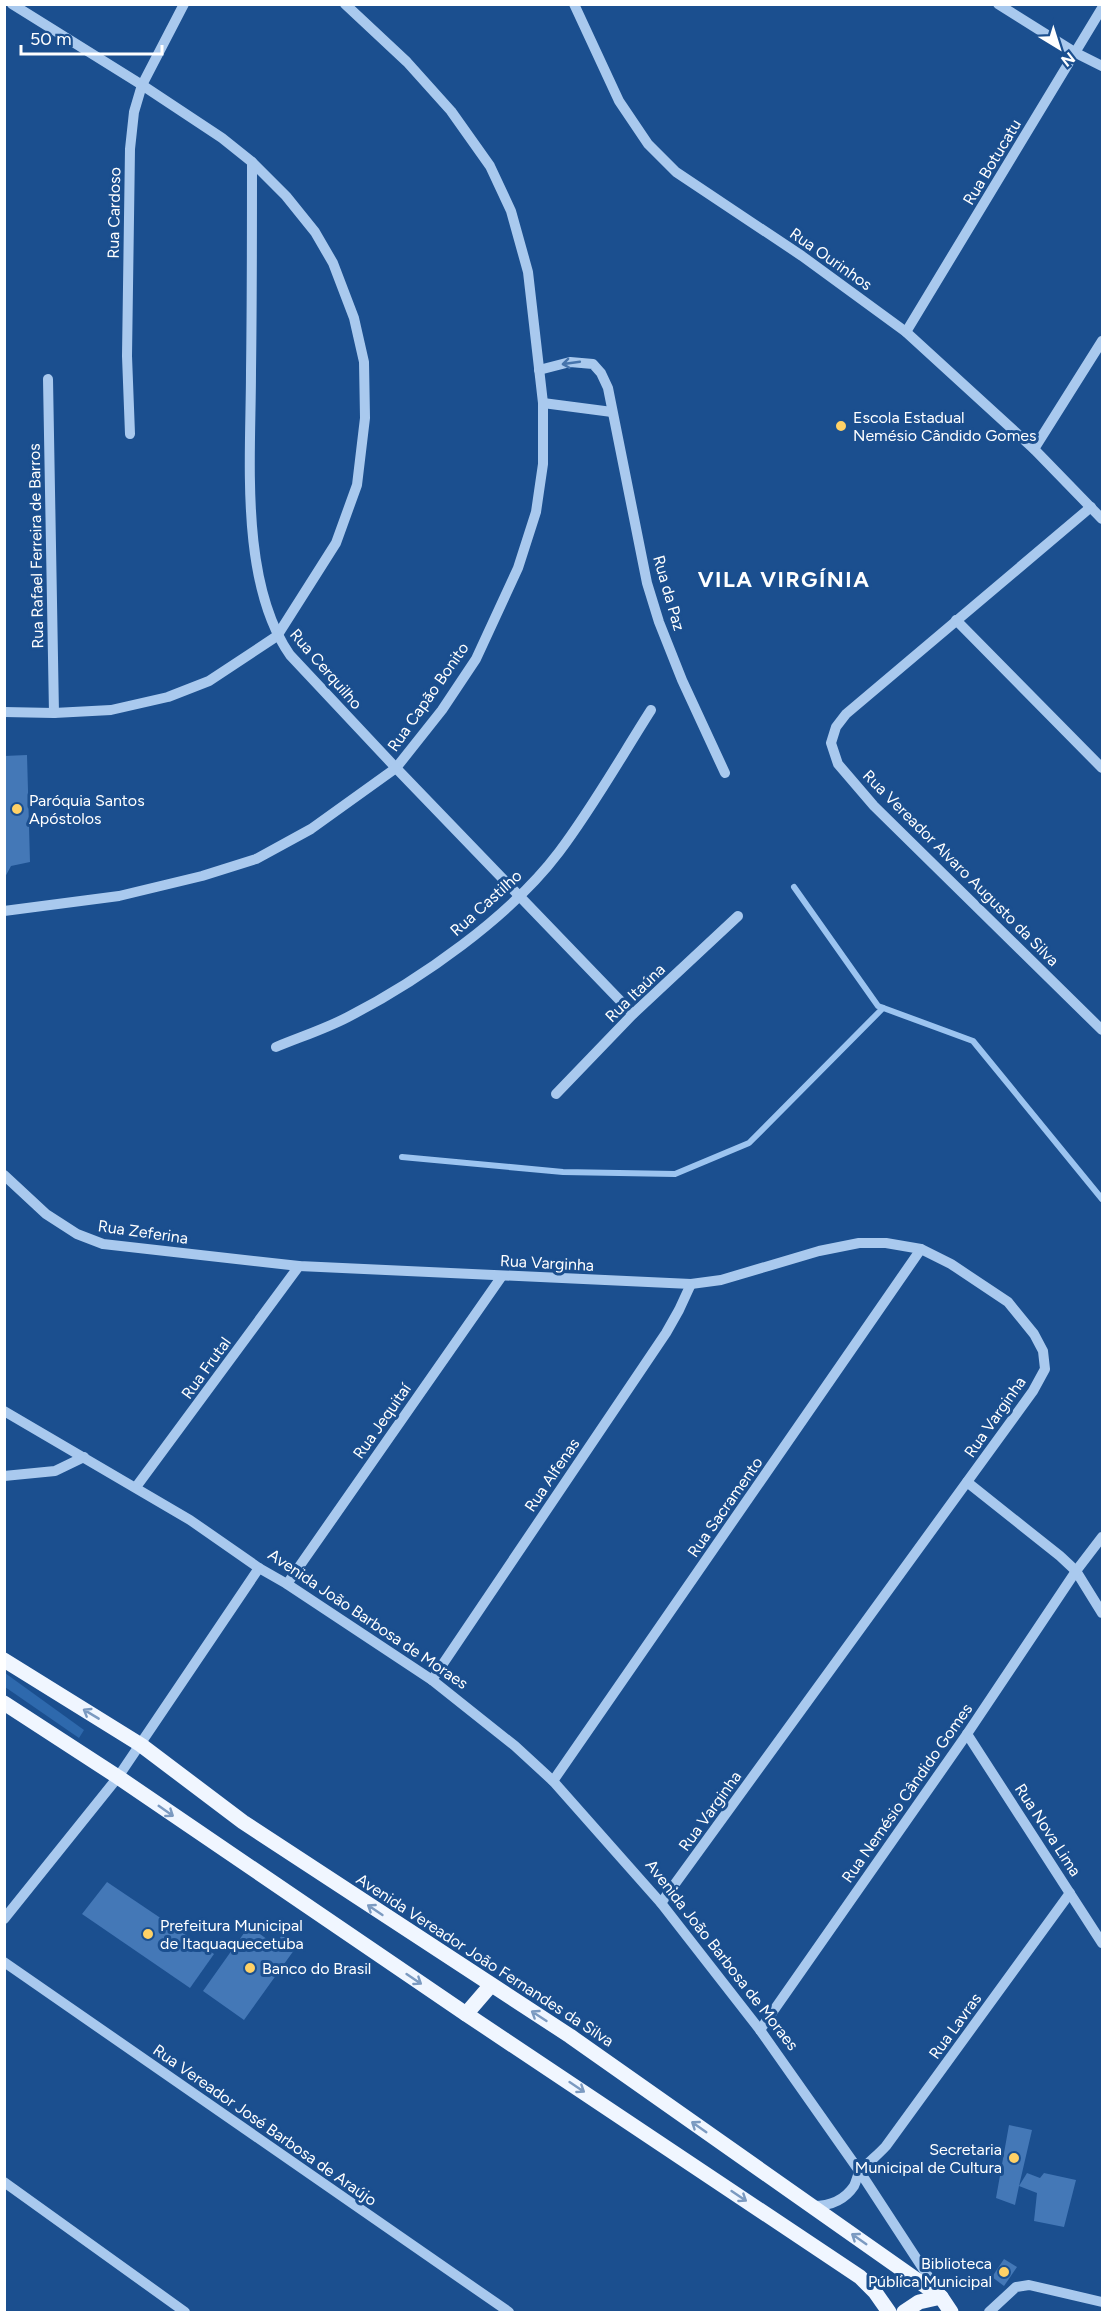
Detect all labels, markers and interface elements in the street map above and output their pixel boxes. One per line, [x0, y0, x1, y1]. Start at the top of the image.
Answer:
scale bar [21, 18, 162, 56]
north arrow [1029, 18, 1089, 78]
text: 50 m [30, 28, 72, 50]
text: N [1057, 48, 1079, 71]
street label: Rua Botucatu [959, 116, 1025, 208]
street label: Rua Cardoso [104, 167, 124, 259]
street label: Rua Ourinhos [786, 224, 876, 294]
one-way arrow [562, 358, 581, 369]
place label: Escola Estadual Nemésio Cândido Gomes [853, 408, 1036, 445]
marker: Escola Estadual Nemésio Cândido Gomes [834, 419, 848, 433]
street label: Rua Rafael Ferreira de Barros [25, 443, 47, 649]
street label: Rua da Paz [649, 553, 689, 633]
district label: VILA VIRGÍNIA [698, 566, 870, 593]
street label: Rua Cerquilho [286, 625, 366, 713]
street label: Rua Capão Bonito [383, 639, 473, 755]
street label: Rua Vereador Alvaro Augusto da Silva [859, 766, 1063, 970]
place label: Paróquia Santos Apóstolos [29, 791, 145, 828]
marker: Paróquia Santos Apóstolos [10, 802, 24, 816]
street label: Rua Castilho [446, 866, 526, 940]
street label: Rua Itaúna [601, 960, 669, 1026]
street label: Rua Zeferina [97, 1216, 189, 1248]
street label: Rua Varginha [499, 1251, 595, 1275]
street label: Rua Frutal [177, 1333, 235, 1403]
street label: Rua Varginha [960, 1373, 1030, 1461]
street label: Rua Jequitaí [349, 1379, 416, 1462]
street label: Rua Alfenas [520, 1435, 584, 1515]
street label: Rua Sacramento [683, 1453, 767, 1561]
street label: Avenida João Barbosa de Moraes [265, 1545, 471, 1693]
street label: Rua Nemésio Cândido Gomes [838, 1700, 976, 1886]
one-way arrow [83, 1708, 100, 1720]
street label: Rua Varginha [675, 1767, 745, 1855]
street label: Rua Nova Lima [1011, 1780, 1085, 1880]
one-way arrow [158, 1805, 174, 1817]
street label: Avenida João Barbosa de Moraes [642, 1856, 802, 2054]
street label: Avenida Vereador João Fernandes da Silva [353, 1869, 617, 2051]
one-way arrow [368, 1904, 384, 1916]
place label: Prefeitura Municipal de Itaquaquecetuba [160, 1916, 304, 1953]
marker: Prefeitura Municipal de Itaquaquecetuba [141, 1927, 155, 1941]
place label: Banco do Brasil [262, 1959, 371, 1978]
marker: Banco do Brasil [243, 1961, 257, 1975]
one-way arrow [406, 1973, 422, 1985]
street label: Rua Lavras [925, 1989, 985, 2063]
one-way arrow [531, 2010, 548, 2022]
street label: Rua Vereador José Barbosa de Araújo [149, 2040, 381, 2210]
one-way arrow [568, 2082, 585, 2094]
one-way arrow [692, 2121, 708, 2133]
place label: Secretaria Municipal de Cultura [855, 2140, 1002, 2177]
marker: Secretaria Municipal de Cultura [1007, 2151, 1021, 2165]
one-way arrow [730, 2190, 747, 2202]
one-way arrow [851, 2233, 867, 2245]
place label: Biblioteca Pública Municipal [868, 2254, 992, 2291]
marker: Biblioteca Pública Municipal [997, 2265, 1011, 2279]

